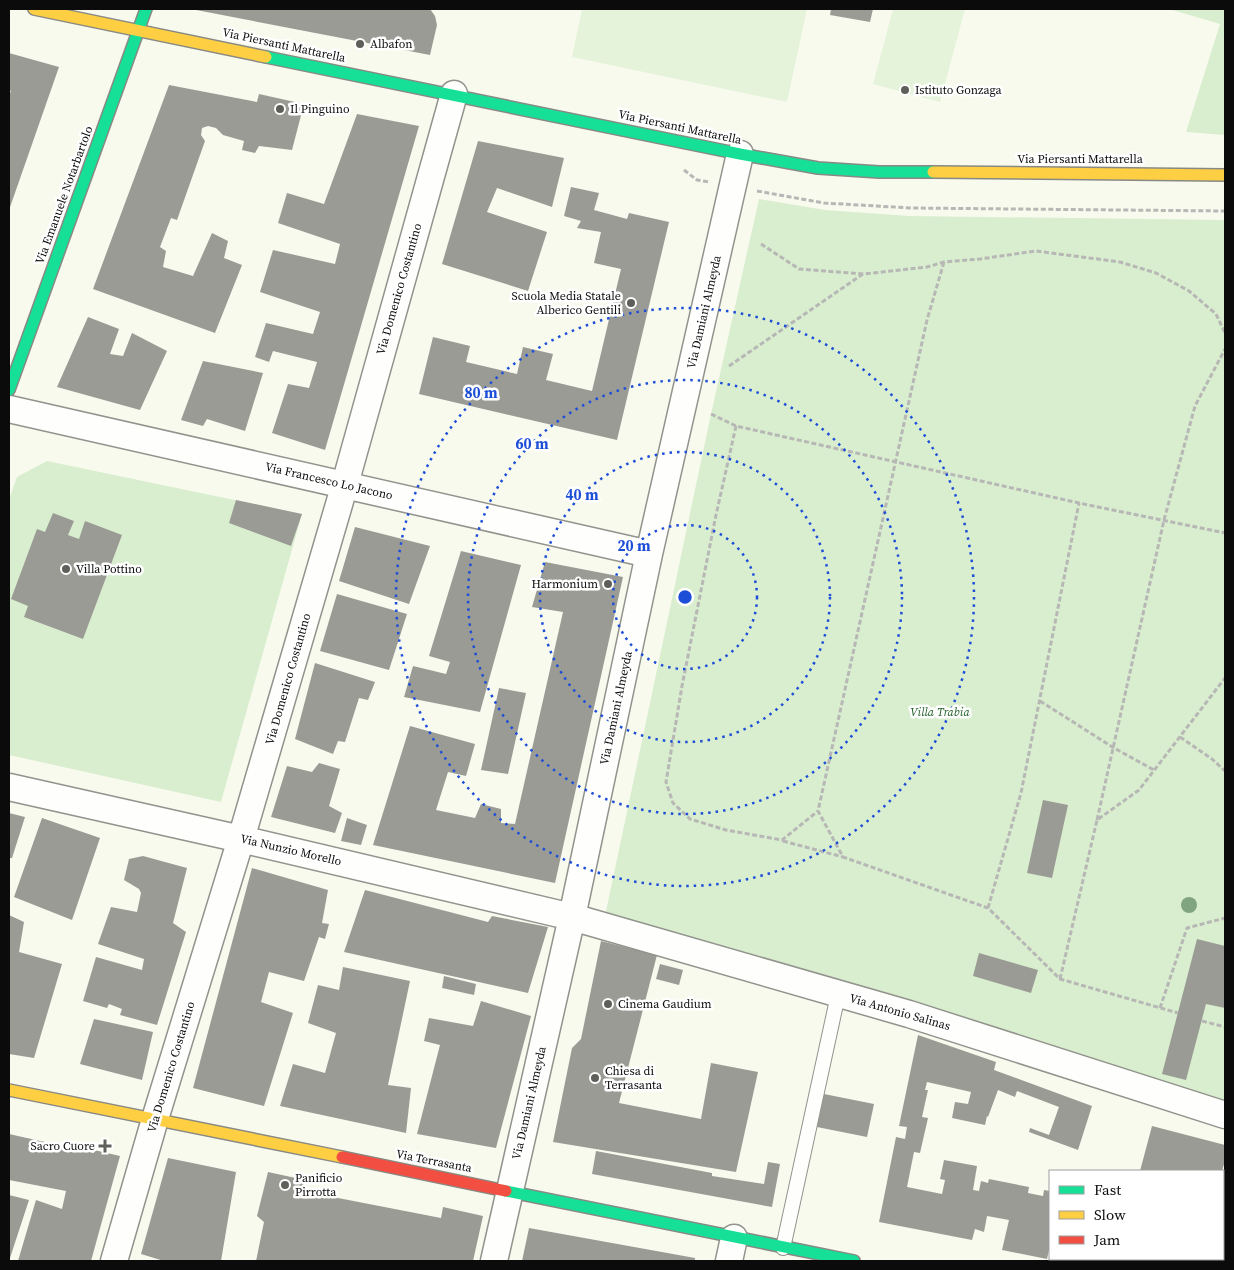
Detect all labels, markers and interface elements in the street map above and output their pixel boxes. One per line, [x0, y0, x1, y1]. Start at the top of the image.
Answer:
street label: Via Piersanti Mattarella [221, 24, 348, 66]
place label: Albafon [370, 36, 413, 52]
marker: Albafon [354, 38, 366, 50]
place label: Istituto Gonzaga [915, 82, 1003, 98]
marker: Istituto Gonzaga [899, 84, 911, 96]
place label: Il Pinguino [290, 101, 350, 117]
marker: Il Pinguino [274, 103, 286, 115]
street label: Via Piersanti Mattarella [617, 106, 744, 148]
street label: Via Emanuele Notarbartolo [32, 123, 97, 266]
street label: Via Piersanti Mattarella [1017, 151, 1144, 167]
street label: Via Domenico Costantino [373, 221, 426, 357]
street label: Via Damiani Almeyda [683, 253, 725, 370]
place label: Scuola Media Statale Alberico Gentili [512, 288, 621, 318]
marker: Scuola Media Statale Alberico Gentili [625, 297, 637, 309]
text: 80 m [464, 382, 498, 403]
text: 60 m [515, 433, 549, 454]
street label: Via Francesco Lo Jacono [264, 459, 395, 504]
text: 40 m [565, 484, 599, 505]
text: 20 m [617, 535, 651, 556]
place label: Villa Pottino [76, 561, 142, 577]
marker: Villa Pottino [60, 563, 72, 575]
place label: Harmonium [532, 576, 598, 592]
marker: Harmonium [602, 578, 614, 590]
centre of rings [676, 588, 694, 606]
street label: Via Domenico Costantino [262, 611, 315, 747]
street label: Via Damiani Almeyda [596, 649, 636, 766]
park label: Villa Trabia [910, 704, 970, 720]
street label: Via Nunzio Morello [239, 831, 344, 870]
street label: Via Antonio Salinas [848, 990, 952, 1034]
place label: Cinema Gaudium [618, 996, 712, 1012]
marker: Cinema Gaudium [602, 998, 614, 1010]
street label: Via Domenico Costantino [143, 999, 199, 1134]
street label: Via Damiani Almeyda [508, 1044, 550, 1161]
place label: Chiesa di Terrasanta [605, 1063, 663, 1093]
marker: Chiesa di Terrasanta [589, 1072, 601, 1084]
place label: Sacro Cuore [31, 1138, 95, 1154]
marker: Sacro Cuore [99, 1140, 111, 1152]
street label: Via Terrasanta [395, 1146, 474, 1176]
place label: Panificio Pirrotta [295, 1170, 343, 1200]
legend [1049, 1170, 1224, 1260]
marker: Panificio Pirrotta [279, 1179, 291, 1191]
text: Fast [1094, 1179, 1121, 1200]
text: Slow [1094, 1204, 1126, 1225]
text: Jam [1093, 1229, 1121, 1250]

